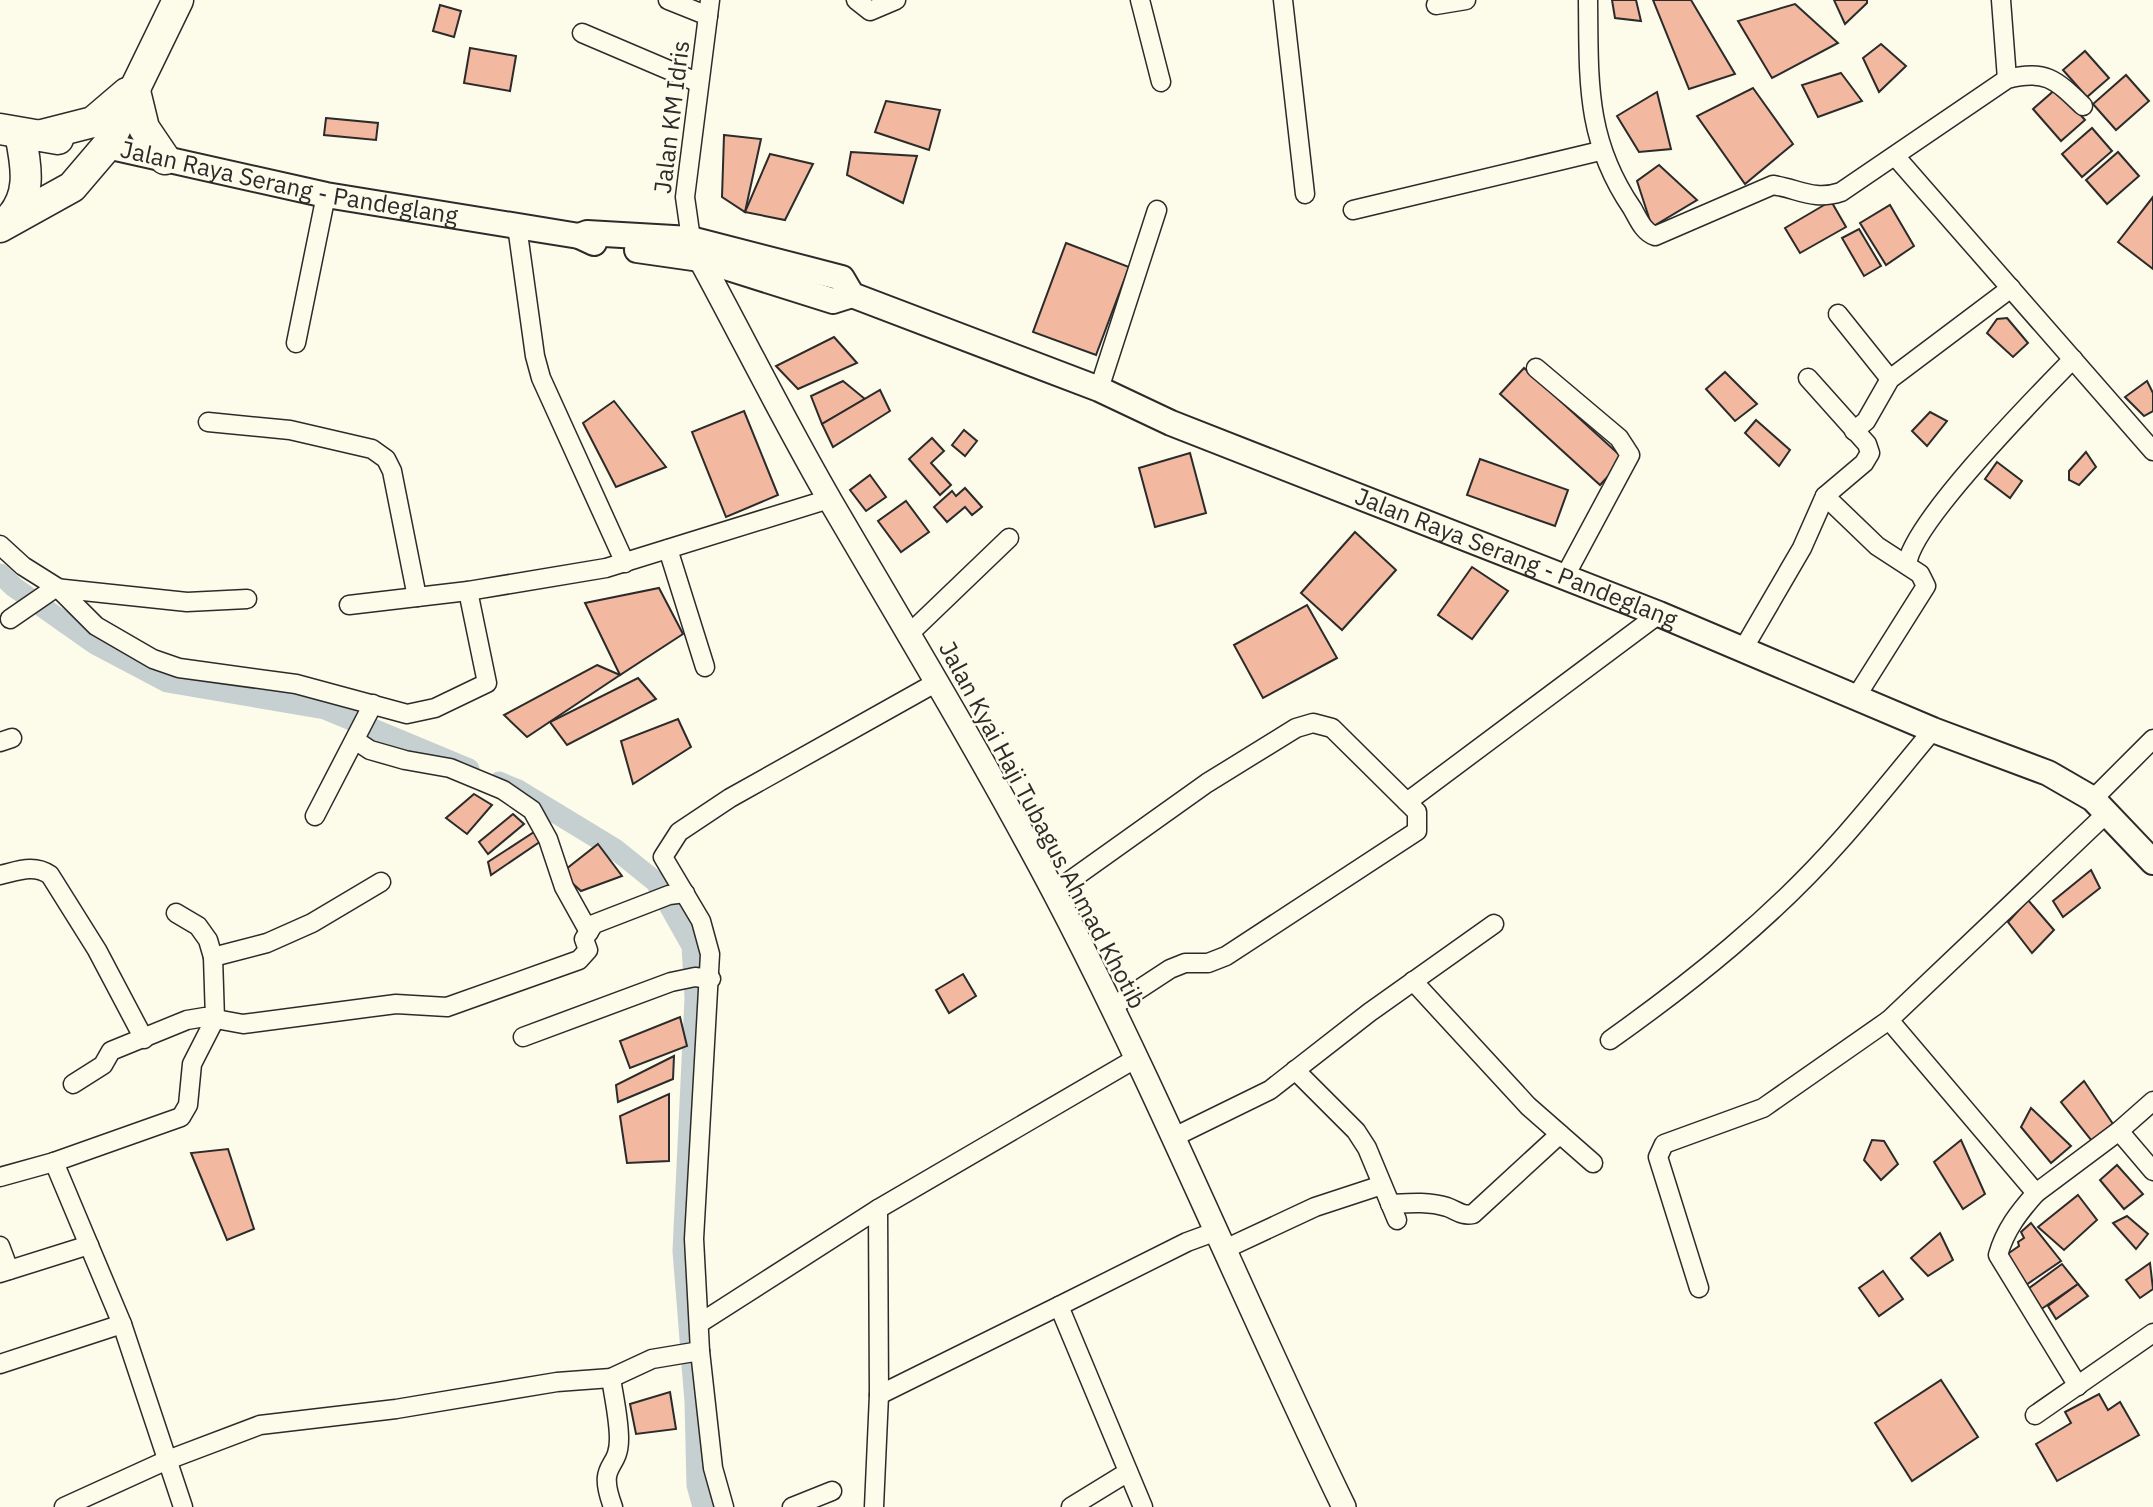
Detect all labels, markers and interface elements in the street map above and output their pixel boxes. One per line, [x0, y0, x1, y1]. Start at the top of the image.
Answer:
street label: Jalan KM Idris [646, 39, 696, 195]
street label: Jalan Raya Serang - Pandeglang [117, 132, 461, 231]
street label: Jalan Raya Serang - Pandeglang [1351, 480, 1683, 635]
street label: Jalan Kyai Haji Tubagus Ahmad Khotib [932, 635, 1154, 1014]

